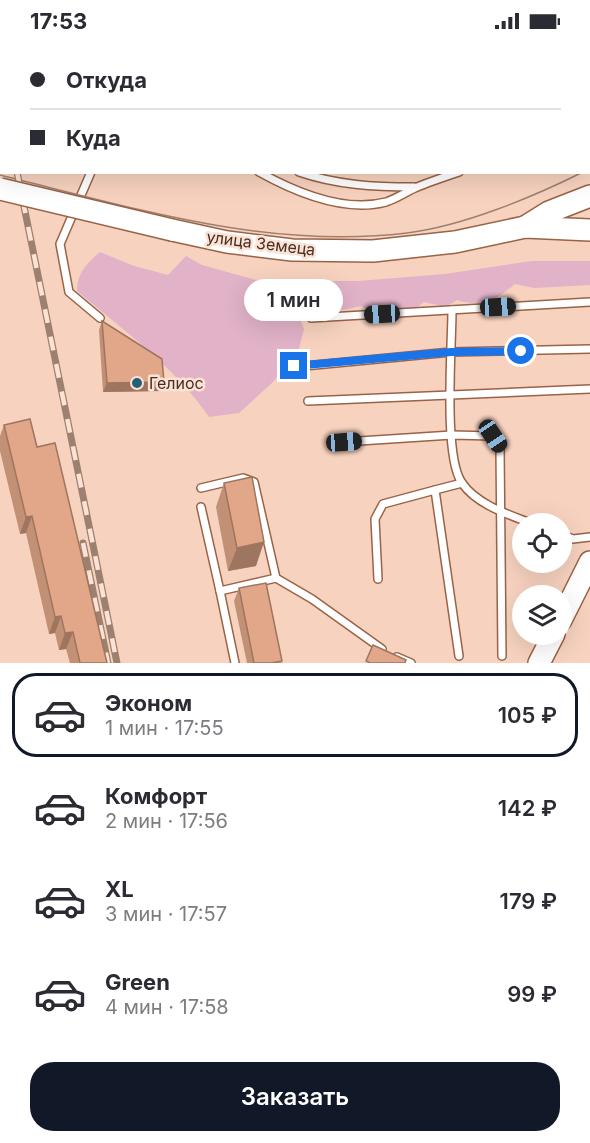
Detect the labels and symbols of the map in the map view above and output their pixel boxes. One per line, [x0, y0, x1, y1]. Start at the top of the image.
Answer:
street label: улица Земеца [206, 226, 316, 260]
callout: 1 мин [244, 279, 344, 321]
car [480, 297, 516, 317]
car [364, 304, 400, 324]
route start [507, 337, 534, 364]
route end [280, 352, 307, 379]
place label: Гелиос [149, 373, 204, 393]
marker: Гелиос [130, 376, 144, 390]
car [475, 416, 511, 456]
car [325, 432, 363, 452]

